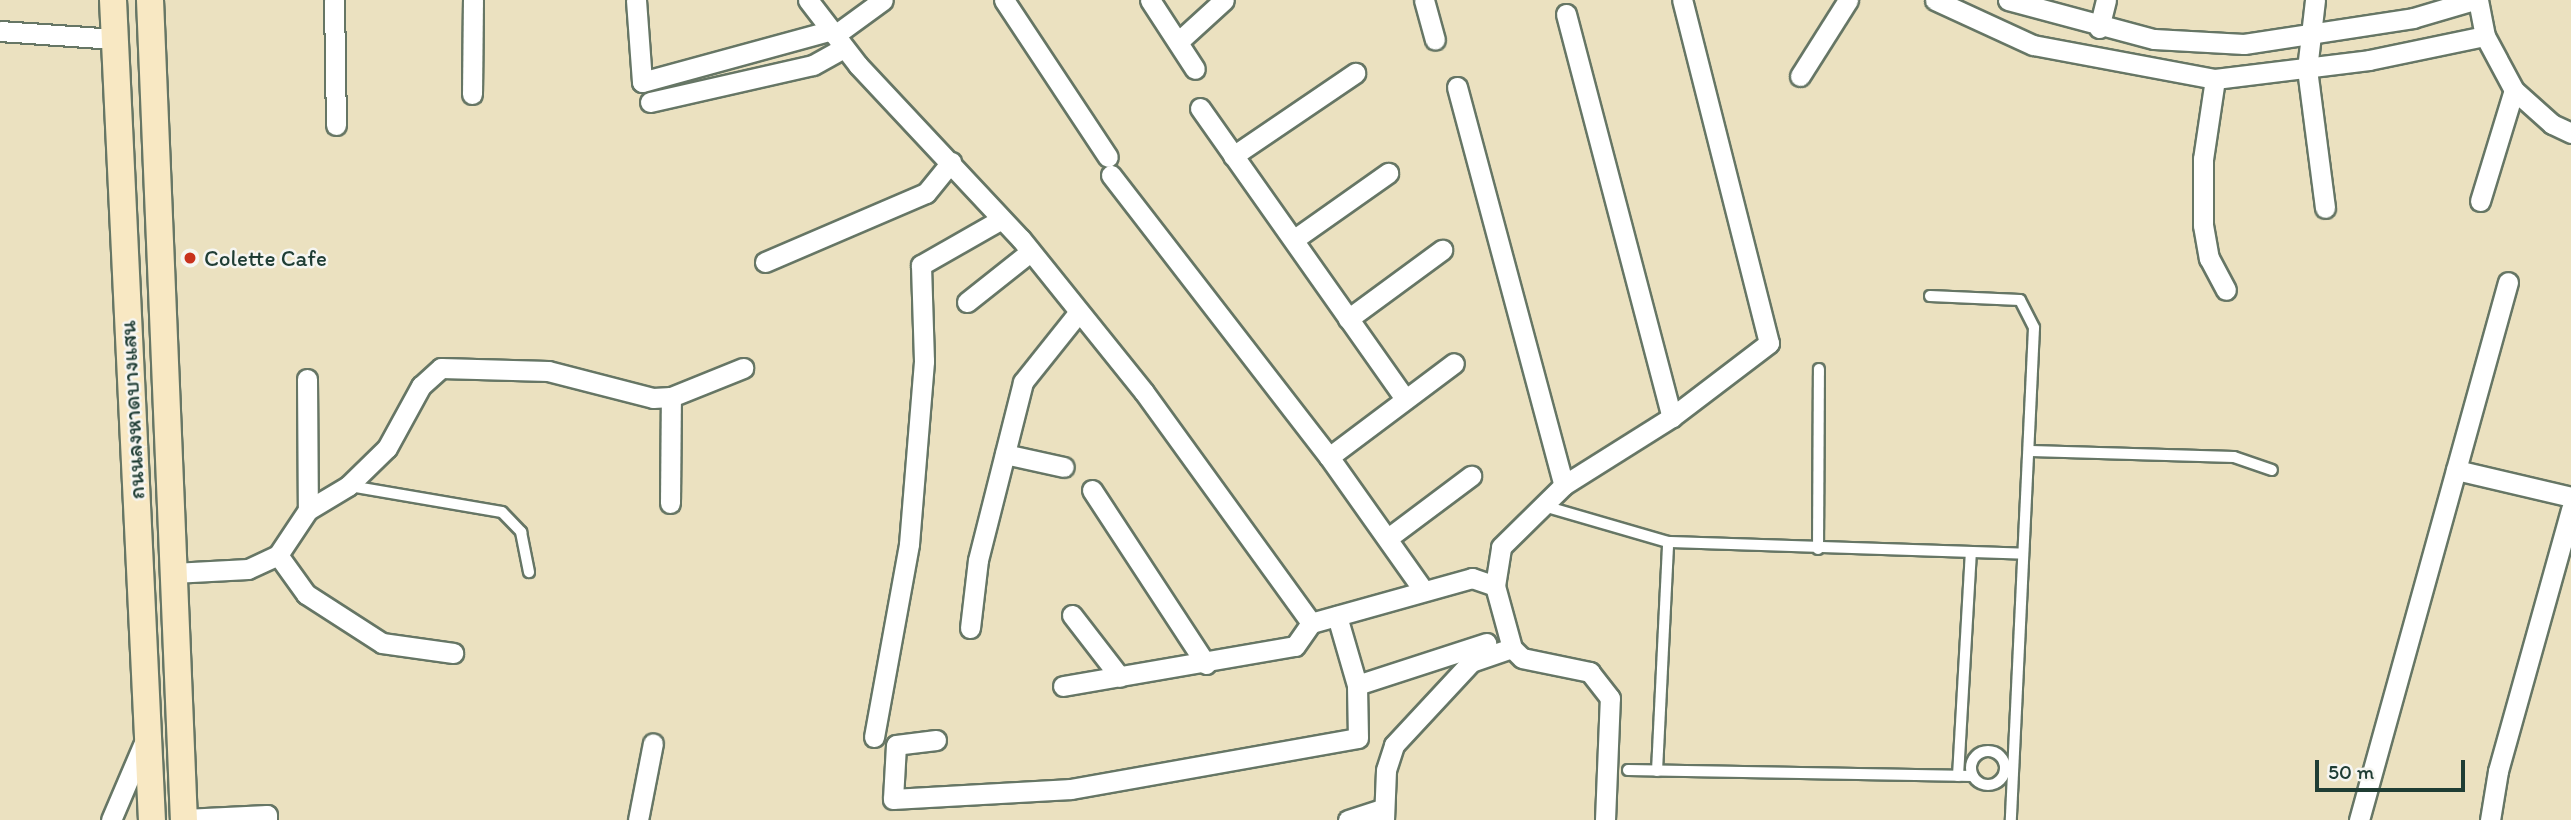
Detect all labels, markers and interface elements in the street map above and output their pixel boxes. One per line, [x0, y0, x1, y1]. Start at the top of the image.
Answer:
place label: Colette Cafe [204, 244, 327, 272]
marker: Colette Cafe [182, 250, 198, 266]
street label: ถนนลงหาดบางแสน [114, 320, 150, 500]
scale bar [2319, 746, 2470, 790]
text: 50 m [2328, 759, 2374, 784]

